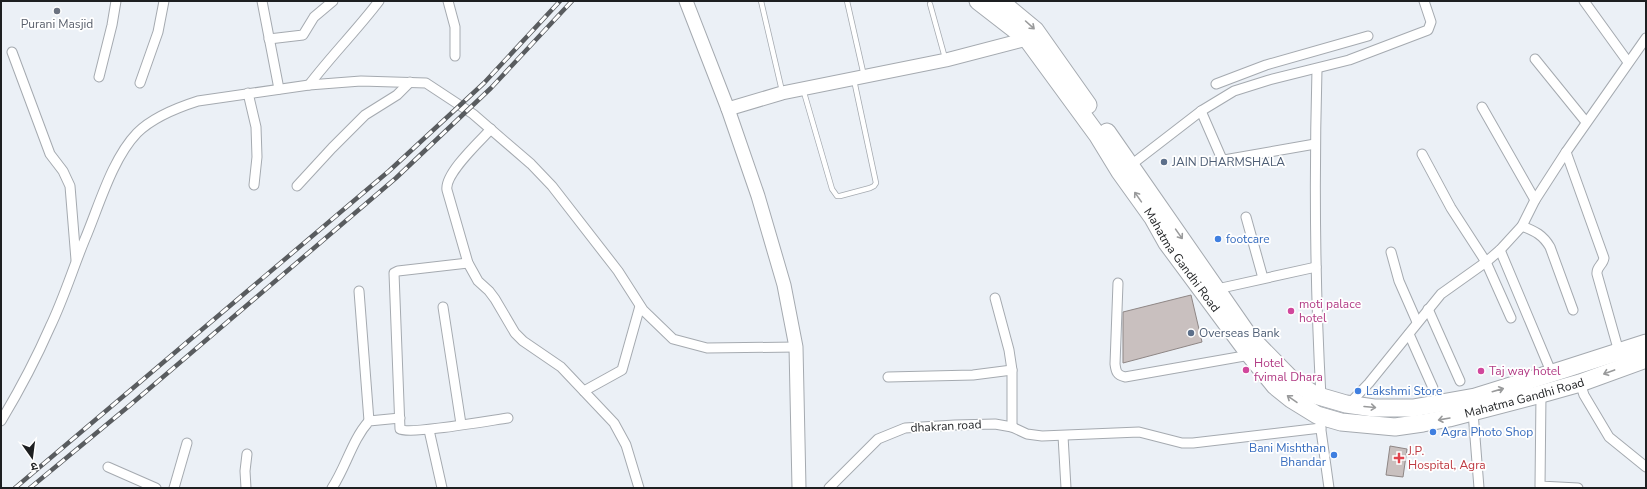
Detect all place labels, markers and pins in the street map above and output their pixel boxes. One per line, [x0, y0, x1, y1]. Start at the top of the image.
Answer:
marker: Purani Masjid [52, 6, 62, 16]
place label: Purani Masjid [21, 16, 93, 32]
place label: JAIN DHARMSHALA [1171, 154, 1285, 170]
marker: JAIN DHARMSHALA [1159, 157, 1169, 167]
place label: footcare [1226, 231, 1270, 247]
marker: footcare [1213, 234, 1223, 244]
place label: moti palace hotel [1299, 296, 1361, 326]
marker: moti palace hotel [1286, 306, 1296, 316]
place label: Overseas Bank [1199, 325, 1281, 341]
marker: Overseas Bank [1186, 328, 1196, 338]
place label: Hotel fvimal Dhara [1254, 355, 1323, 385]
place label: Taj way hotel [1489, 363, 1561, 379]
marker: Hotel fvimal Dhara [1241, 365, 1251, 375]
marker: Taj way hotel [1476, 366, 1486, 376]
place label: Lakshmi Store [1366, 383, 1442, 399]
marker: Lakshmi Store [1353, 386, 1363, 396]
place label: Agra Photo Shop [1441, 424, 1533, 440]
marker: Agra Photo Shop [1428, 427, 1438, 437]
place label: Bani Mishthan Bhandar [1249, 440, 1327, 470]
place label: J.P. Hospital, Agra [1407, 443, 1486, 473]
marker: Bani Mishthan Bhandar [1329, 450, 1339, 460]
marker: J.P. Hospital, Agra [1393, 452, 1405, 464]

